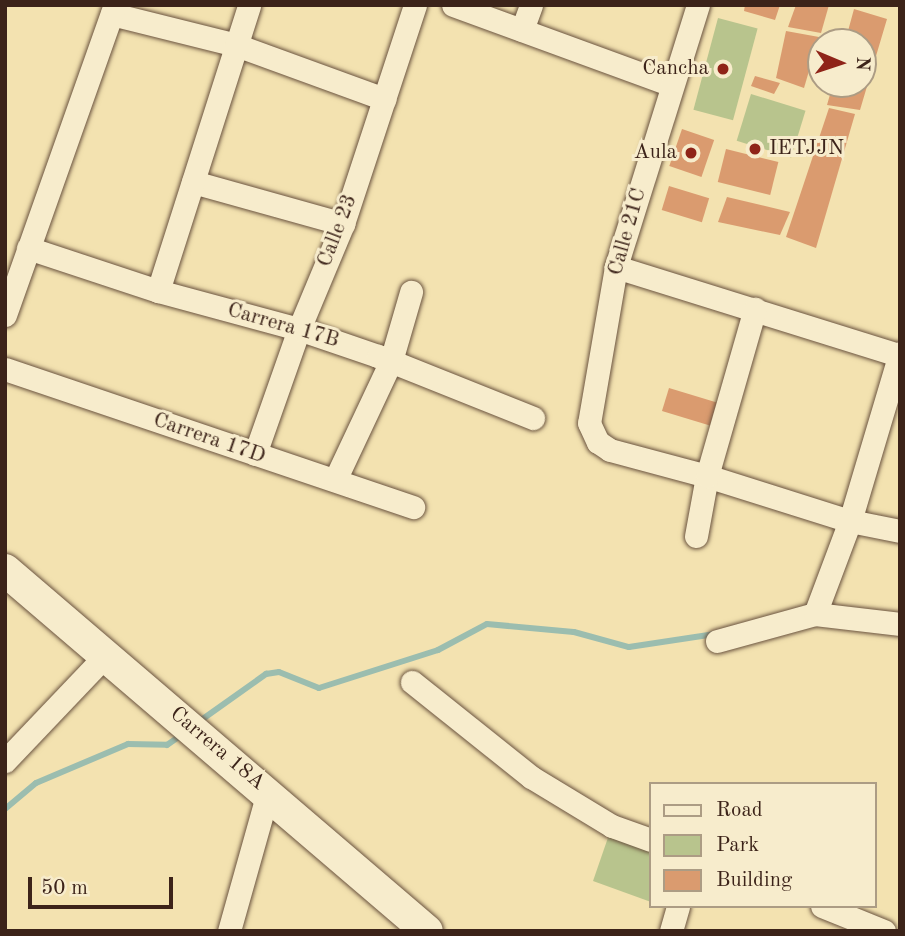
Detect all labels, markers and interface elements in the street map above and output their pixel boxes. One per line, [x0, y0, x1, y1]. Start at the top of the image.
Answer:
north arrow [807, 28, 877, 98]
place label: Cancha [642, 56, 709, 82]
text: N [852, 56, 871, 71]
marker: Cancha [715, 61, 731, 77]
place label: IETJJN [769, 136, 844, 162]
place label: Aula [634, 140, 677, 166]
marker: IETJJN [747, 141, 763, 157]
marker: Aula [683, 145, 699, 161]
street label: Calle 21C [604, 185, 652, 279]
street label: Calle 23 [313, 191, 363, 271]
street label: Carrera 17B [224, 298, 342, 354]
street label: Carrera 17D [150, 408, 268, 470]
street label: Carrera 18A [164, 702, 270, 796]
legend [650, 782, 877, 908]
text: Road [716, 800, 763, 821]
text: Park [716, 835, 759, 856]
scale bar [32, 862, 177, 906]
text: Building [716, 870, 792, 891]
text: 50 m [41, 878, 88, 899]

